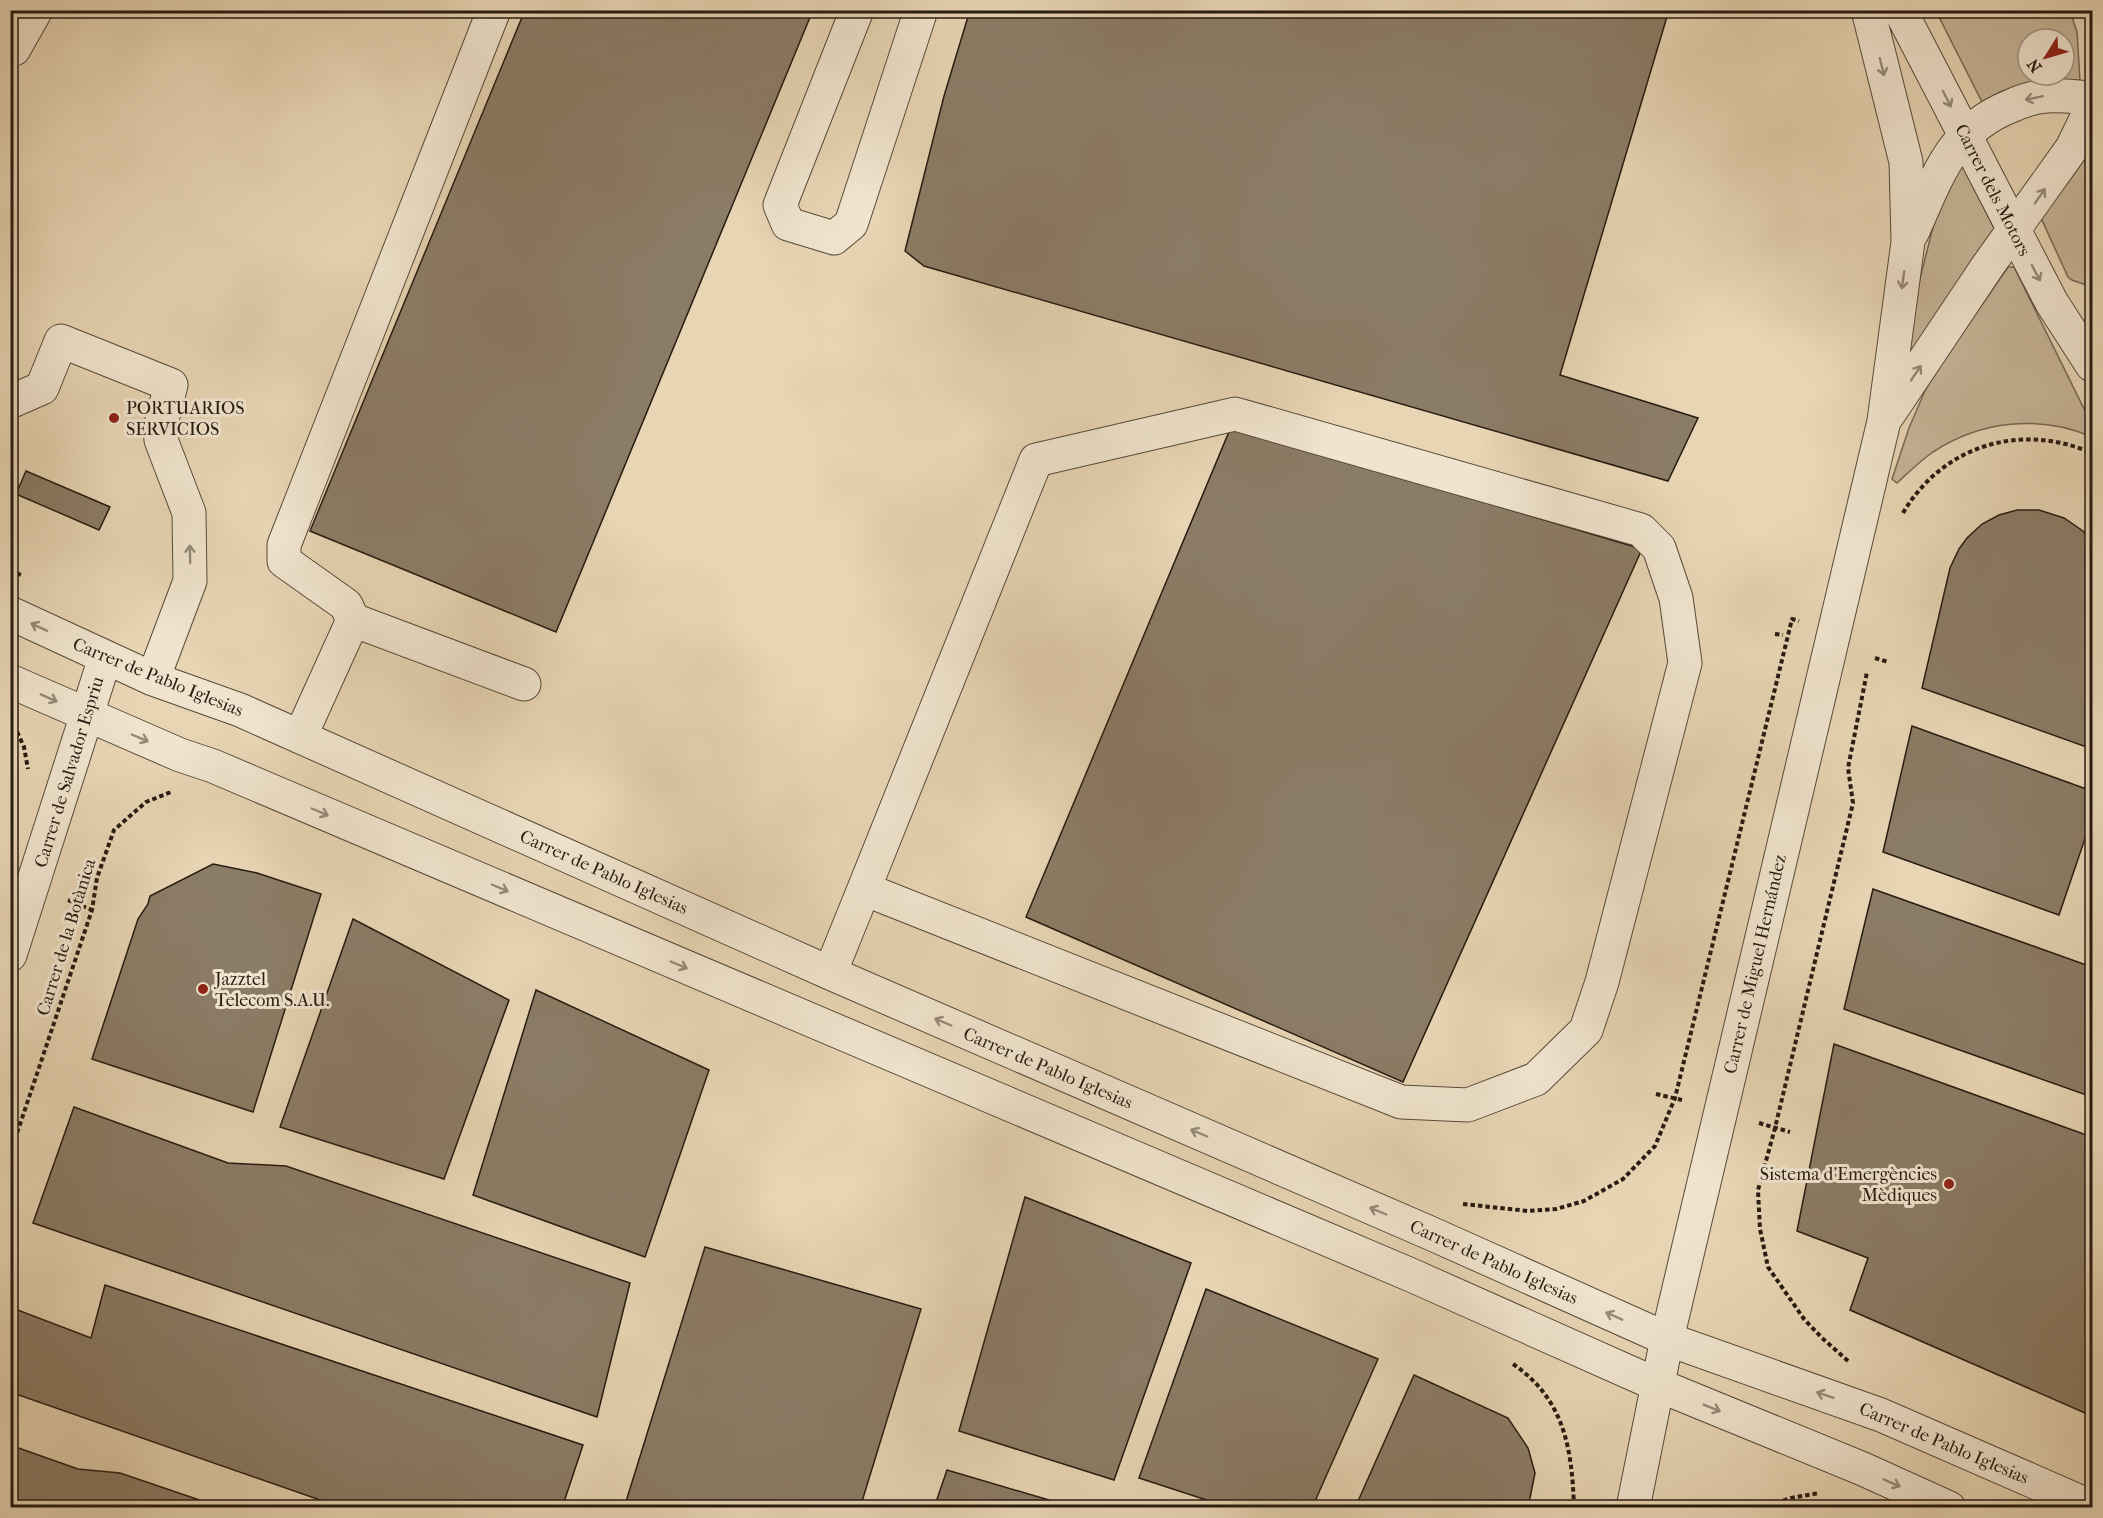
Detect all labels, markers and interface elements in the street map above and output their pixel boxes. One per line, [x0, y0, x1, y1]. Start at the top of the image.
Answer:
north arrow [2016, 27, 2076, 87]
text: N [2023, 54, 2046, 76]
one-way arrow [1877, 57, 1889, 76]
one-way arrow [1942, 90, 1953, 108]
one-way arrow [2025, 93, 2044, 105]
street label: Carrer dels Motors [1950, 121, 2035, 260]
one-way arrow [2034, 188, 2046, 204]
one-way arrow [2030, 264, 2042, 281]
one-way arrow [1897, 270, 1908, 289]
one-way arrow [1910, 365, 1922, 381]
place label: PORTUARIOS SERVICIOS [126, 398, 245, 440]
marker: PORTUARIOS SERVICIOS [107, 411, 121, 425]
one-way arrow [184, 544, 196, 564]
one-way arrow [30, 620, 48, 632]
street label: Carrer de Pablo Iglesias [70, 634, 246, 721]
street label: Carrer de Salvador Espriu [30, 674, 109, 870]
one-way arrow [39, 693, 57, 704]
one-way arrow [131, 733, 149, 744]
one-way arrow [311, 807, 329, 818]
street label: Carrer de Pablo Iglesias [516, 826, 691, 919]
street label: Carrer de Miguel Hernández [1720, 852, 1791, 1076]
street label: Carrer de la Botànica [33, 855, 101, 1018]
one-way arrow [490, 883, 509, 894]
one-way arrow [670, 959, 688, 971]
place label: Jazztel Telecom S.A.U. [213, 969, 330, 1011]
marker: Jazztel Telecom S.A.U. [196, 982, 210, 996]
one-way arrow [935, 1016, 953, 1027]
street label: Carrer de Pablo Iglesias [960, 1023, 1136, 1114]
one-way arrow [1190, 1127, 1209, 1138]
place label: Sistema d'Emergències Mèdiques [1760, 1164, 1937, 1206]
marker: Sistema d'Emergències Mèdiques [1942, 1177, 1956, 1191]
one-way arrow [1369, 1204, 1387, 1215]
street label: Carrer de Pablo Iglesias [1406, 1216, 1581, 1309]
one-way arrow [1605, 1309, 1623, 1321]
one-way arrow [1817, 1389, 1835, 1400]
street label: Carrer de Pablo Iglesias [1856, 1398, 2032, 1489]
one-way arrow [1703, 1403, 1721, 1414]
one-way arrow [1883, 1477, 1901, 1489]

